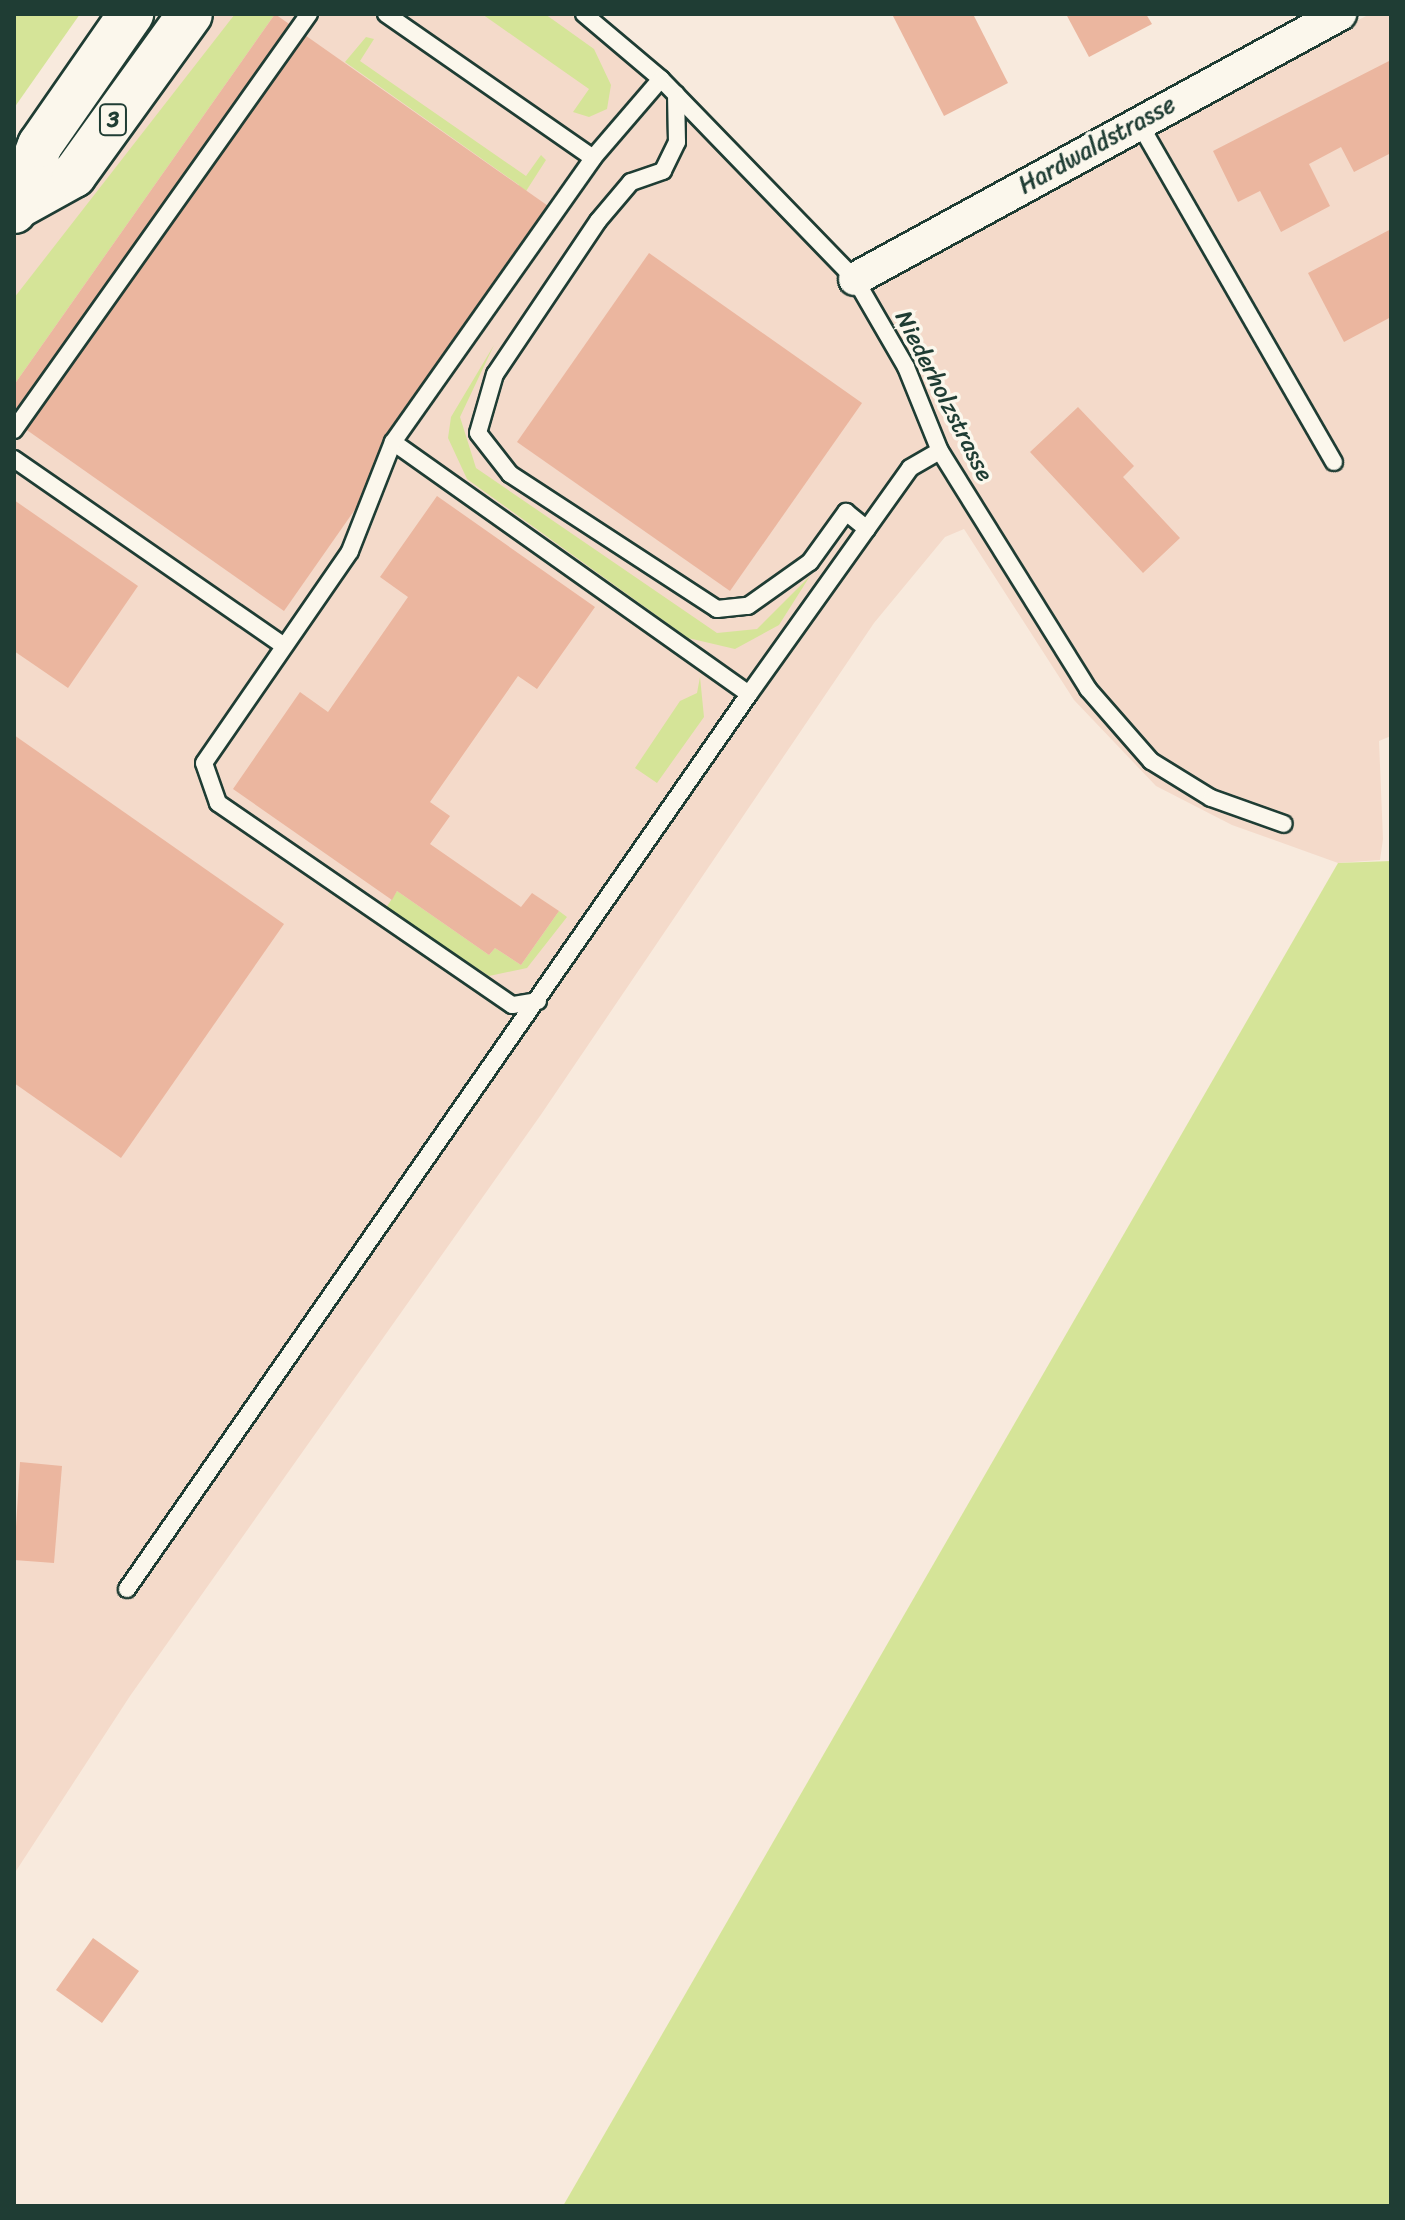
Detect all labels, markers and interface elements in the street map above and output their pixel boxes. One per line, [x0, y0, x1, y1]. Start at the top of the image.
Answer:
street label: Hardwaldstrasse [1013, 90, 1181, 200]
road number: 3 [97, 102, 129, 138]
street label: Niederholzstrasse [889, 306, 999, 486]

